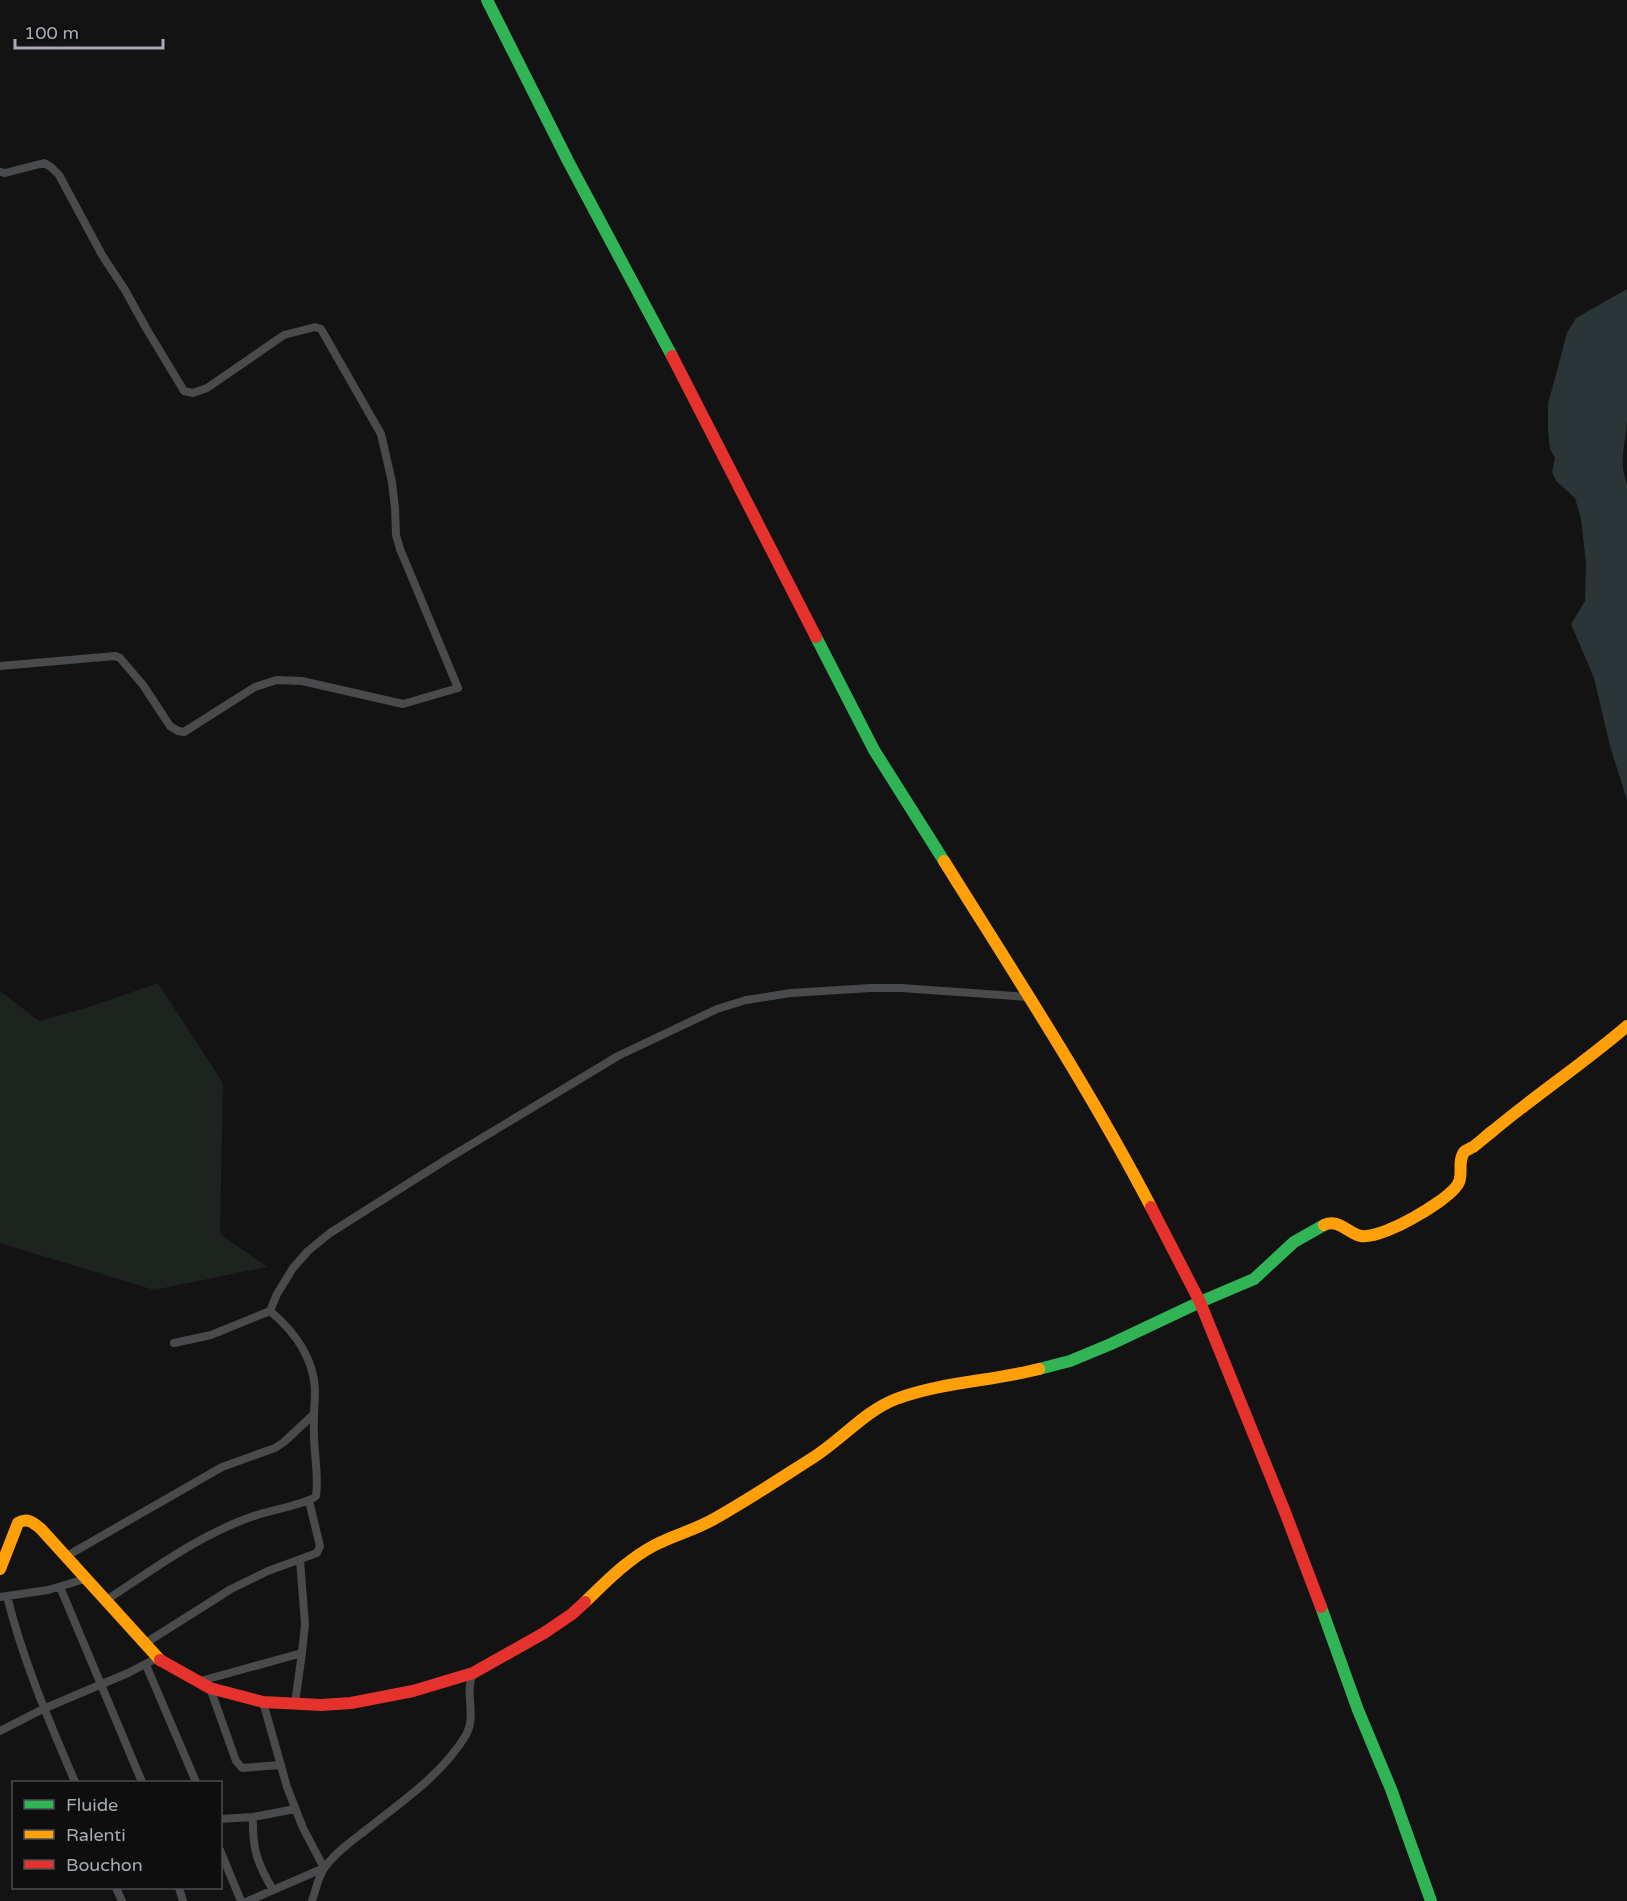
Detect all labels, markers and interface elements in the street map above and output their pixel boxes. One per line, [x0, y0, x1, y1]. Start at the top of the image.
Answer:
scale bar [15, 12, 164, 50]
text: 100 m [24, 22, 79, 44]
legend [12, 1781, 222, 1889]
text: Fluide [66, 1794, 118, 1816]
text: Ralenti [66, 1824, 126, 1846]
text: Bouchon [66, 1854, 143, 1876]

